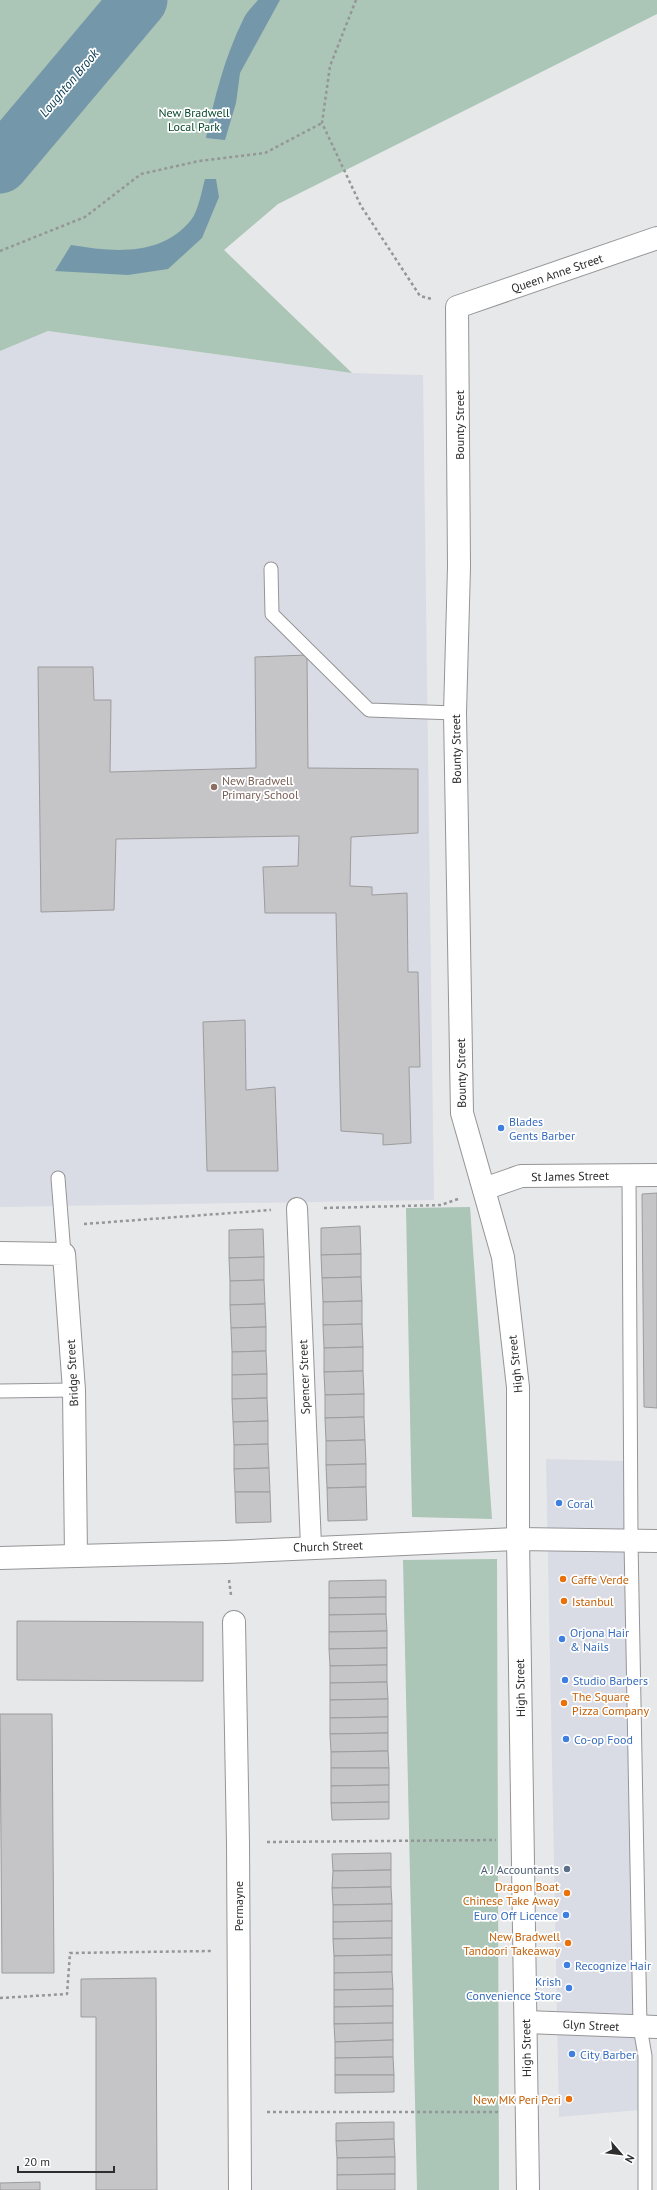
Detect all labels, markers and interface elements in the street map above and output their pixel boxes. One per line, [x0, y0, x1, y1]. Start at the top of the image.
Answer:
water label: Loughton Brook [36, 45, 103, 120]
park label: New Bradwell Local Park [158, 105, 230, 134]
street label: Queen Anne Street [509, 250, 605, 296]
street label: Bounty Street [452, 390, 467, 460]
street label: Bounty Street [448, 714, 464, 784]
place label: New Bradwell Primary School [222, 773, 299, 802]
marker: New Bradwell Primary School [209, 782, 219, 792]
street label: Bounty Street [453, 1038, 469, 1108]
place label: Blades Gents Barber [509, 1114, 575, 1143]
marker: Blades Gents Barber [496, 1123, 506, 1133]
street label: St James Street [531, 1168, 609, 1184]
street label: High Street [505, 1334, 525, 1394]
street label: Bridge Street [63, 1339, 81, 1407]
street label: Spencer Street [295, 1339, 313, 1415]
place label: Coral [567, 1496, 594, 1511]
marker: Coral [554, 1498, 564, 1508]
street label: Church Street [293, 1537, 363, 1555]
place label: Caffe Verde [571, 1572, 629, 1587]
marker: Caffe Verde [558, 1574, 568, 1584]
place label: Istanbul [572, 1594, 614, 1609]
marker: Istanbul [559, 1596, 569, 1606]
place label: Orjona Hair & Nails [570, 1625, 629, 1654]
marker: Orjona Hair & Nails [557, 1634, 567, 1644]
street label: High Street [512, 1659, 528, 1717]
place label: Studio Barbers [573, 1673, 648, 1688]
marker: Studio Barbers [560, 1675, 570, 1685]
place label: The Square Pizza Company [572, 1689, 649, 1718]
marker: The Square Pizza Company [559, 1698, 569, 1708]
place label: Co-op Food [574, 1732, 633, 1747]
marker: Co-op Food [561, 1734, 571, 1744]
place label: A J Accountants [481, 1862, 559, 1877]
marker: A J Accountants [562, 1864, 572, 1874]
place label: Dragon Boat Chinese Take Away [463, 1879, 559, 1908]
street label: Permayne [231, 1881, 246, 1931]
marker: Dragon Boat Chinese Take Away [562, 1888, 572, 1898]
place label: Euro Off Licence [474, 1908, 558, 1923]
marker: Euro Off Licence [561, 1910, 571, 1920]
place label: New Bradwell Tandoori Takeaway [463, 1929, 560, 1958]
marker: New Bradwell Tandoori Takeaway [563, 1938, 573, 1948]
place label: Recognize Hair [575, 1958, 651, 1973]
marker: Recognize Hair [562, 1960, 572, 1970]
place label: Krish Convenience Store [466, 1974, 561, 2003]
marker: Krish Convenience Store [564, 1983, 574, 1993]
street label: Glyn Street [562, 2016, 620, 2034]
street label: High Street [518, 2019, 534, 2077]
place label: City Barber [580, 2047, 636, 2062]
marker: City Barber [567, 2049, 577, 2059]
place label: New MK Peri Peri [473, 2092, 561, 2107]
marker: New MK Peri Peri [564, 2094, 574, 2104]
north arrow [601, 2134, 641, 2174]
scale bar [18, 2148, 114, 2174]
text: N [622, 2152, 638, 2165]
text: 20 m [24, 2154, 50, 2169]

